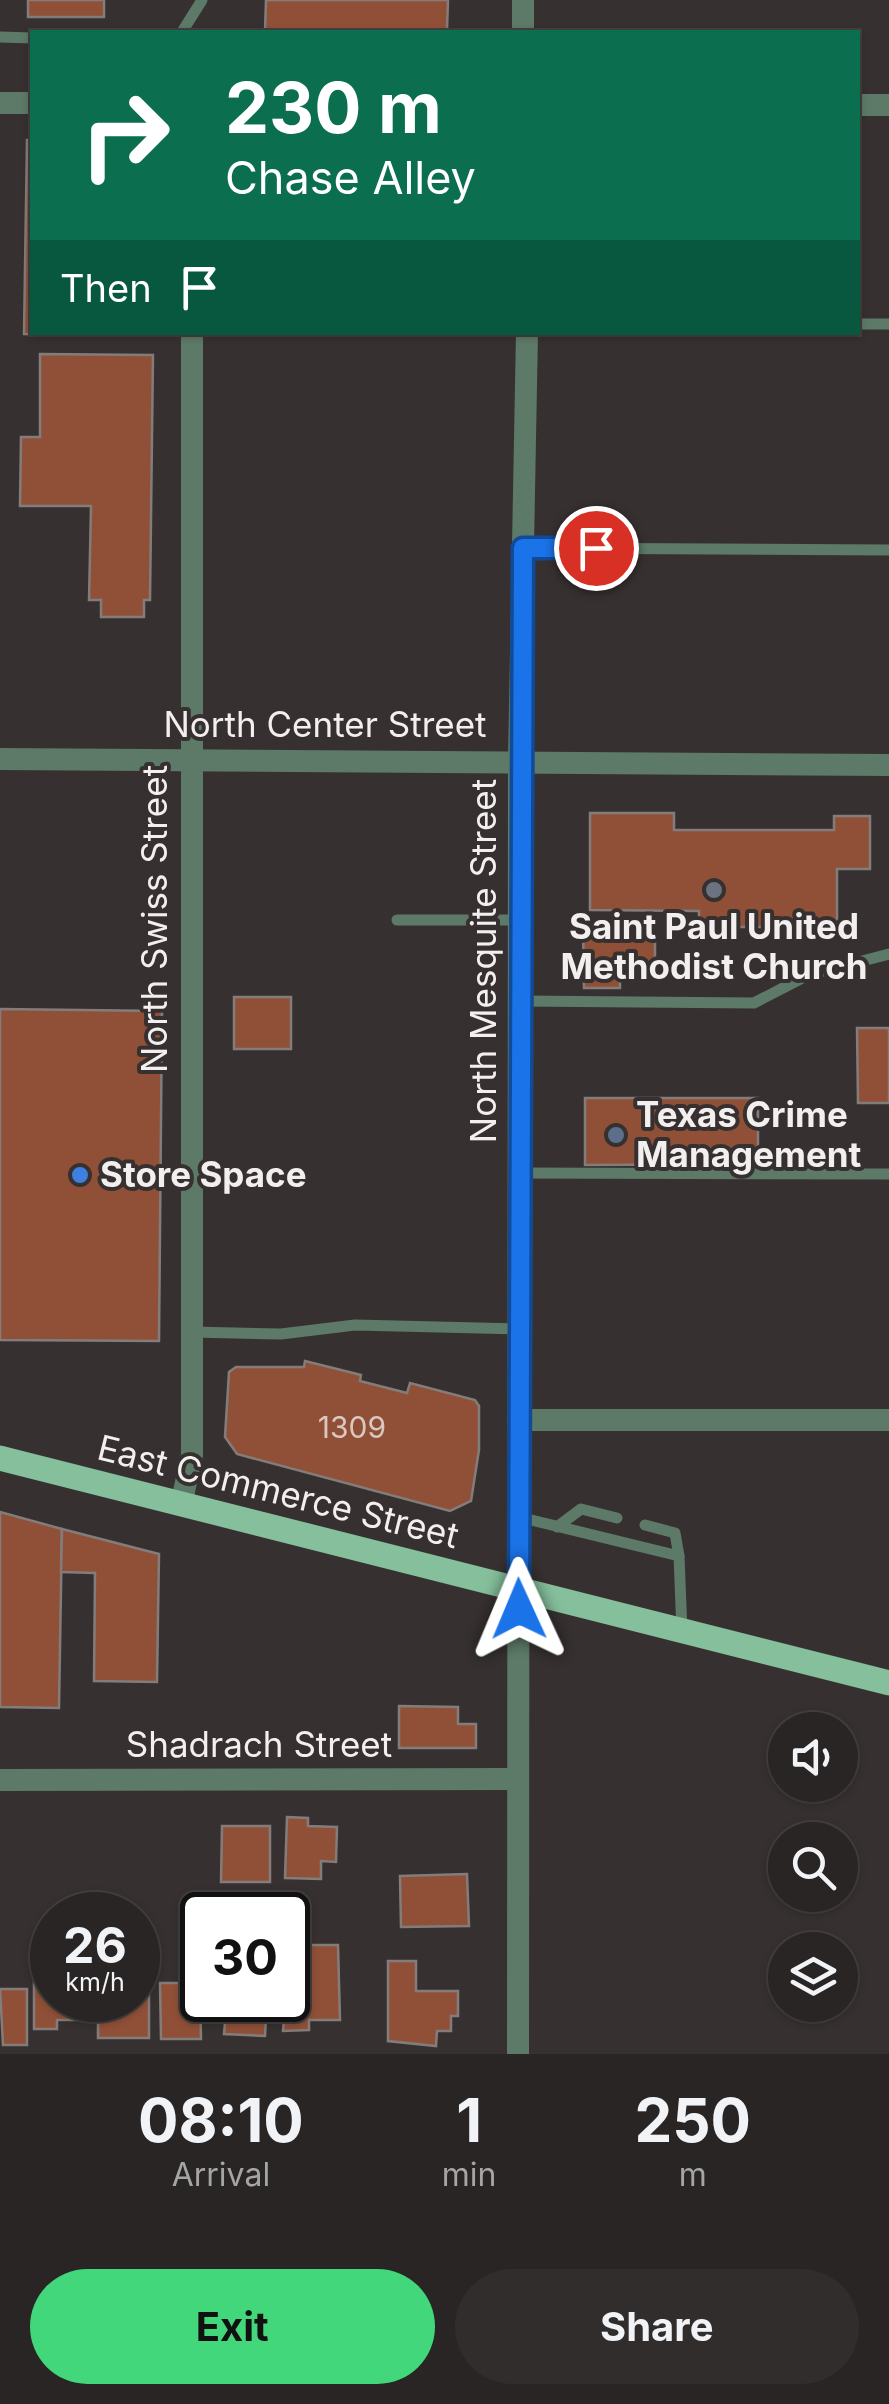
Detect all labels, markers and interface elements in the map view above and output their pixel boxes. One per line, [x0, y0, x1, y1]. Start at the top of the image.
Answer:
text: 230 m [225, 65, 442, 150]
icon: right [60, 70, 190, 200]
text: Chase Alley [225, 150, 476, 205]
icon: arrive [172, 260, 227, 315]
text: Then [60, 265, 152, 311]
pin [554, 506, 639, 591]
icon: arrive [569, 521, 624, 576]
street label: North Center Street [163, 703, 487, 745]
street label: North Swiss Street [133, 765, 175, 1073]
street label: North Mesquite Street [462, 779, 504, 1143]
marker: Saint Paul United Methodist Church [703, 879, 725, 901]
place label: Saint Paul United Methodist Church [560, 905, 868, 987]
place label: Texas Crime Management [636, 1093, 862, 1175]
marker: Texas Crime Management [605, 1124, 627, 1146]
place label: Store Space [100, 1153, 306, 1195]
marker: Store Space [69, 1164, 91, 1186]
house number: 1309 [318, 1409, 386, 1445]
street label: East Commerce Street [93, 1426, 463, 1556]
position arrow [467, 1557, 571, 1661]
map controls [768, 1712, 858, 2022]
button: sound [768, 1712, 858, 1802]
street label: Shadrach Street [126, 1723, 392, 1765]
button: search [768, 1822, 858, 1912]
speed limit sign: 30 [180, 1892, 310, 2022]
text: 26 [63, 1915, 127, 1975]
button: layers [768, 1932, 858, 2022]
text: km/h [65, 1967, 125, 1997]
text: 08:10 [138, 2084, 304, 2156]
text: 1 [456, 2084, 482, 2156]
text: 250 [634, 2084, 751, 2156]
text: Arrival [172, 2155, 270, 2194]
text: min [442, 2155, 496, 2194]
text: m [679, 2155, 707, 2194]
button: Exit [30, 2269, 435, 2384]
button: Share [455, 2269, 859, 2384]

